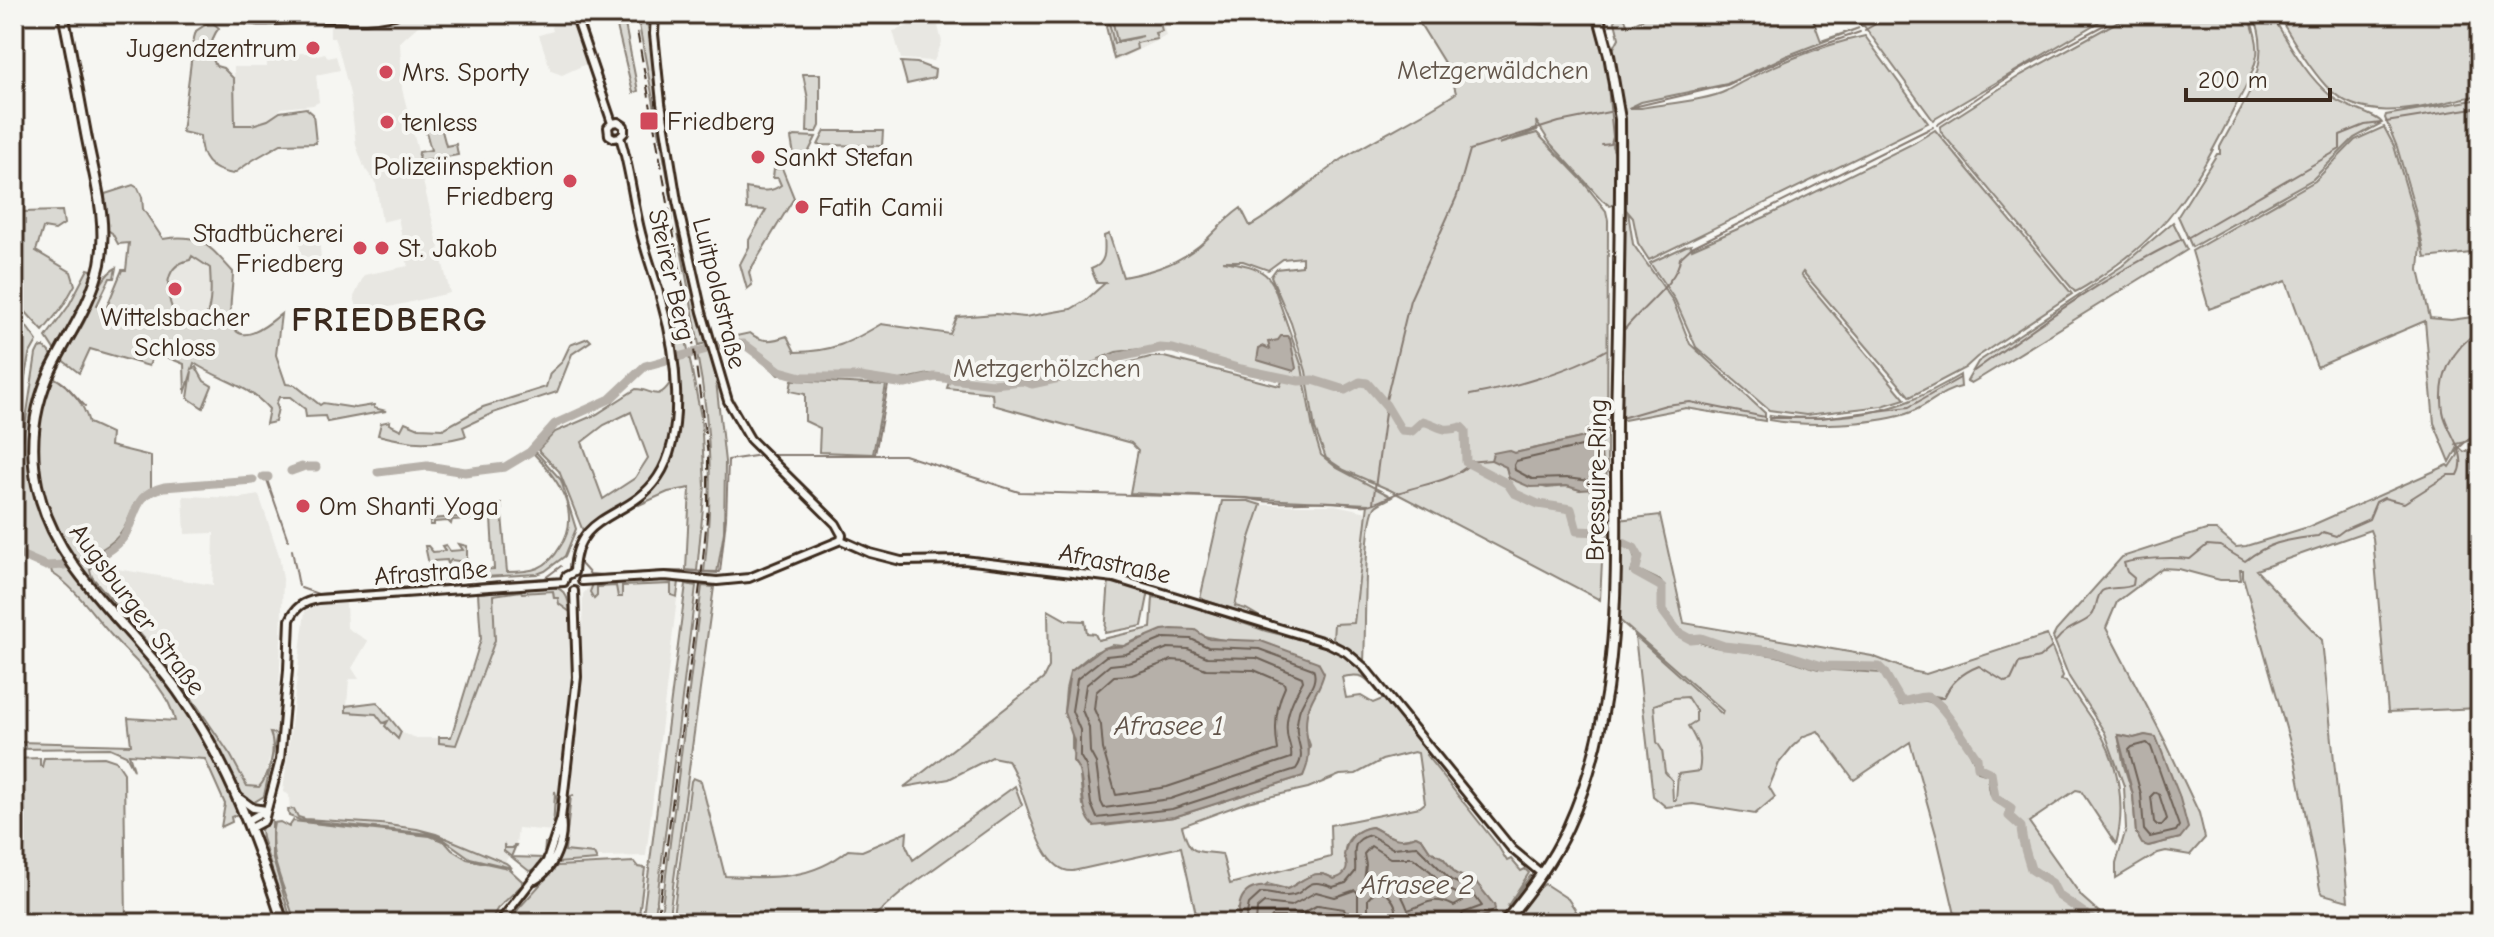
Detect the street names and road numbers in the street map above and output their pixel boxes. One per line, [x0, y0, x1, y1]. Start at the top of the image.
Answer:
street label: Steirer Berg [641, 206, 701, 344]
street label: Luitpoldstraße [686, 215, 752, 372]
street label: Bressuire-Ring [1581, 398, 1613, 562]
street label: Augsburger Straße [63, 518, 212, 701]
street label: Afrastraße [1056, 537, 1174, 590]
street label: Afrastraße [373, 554, 489, 592]

